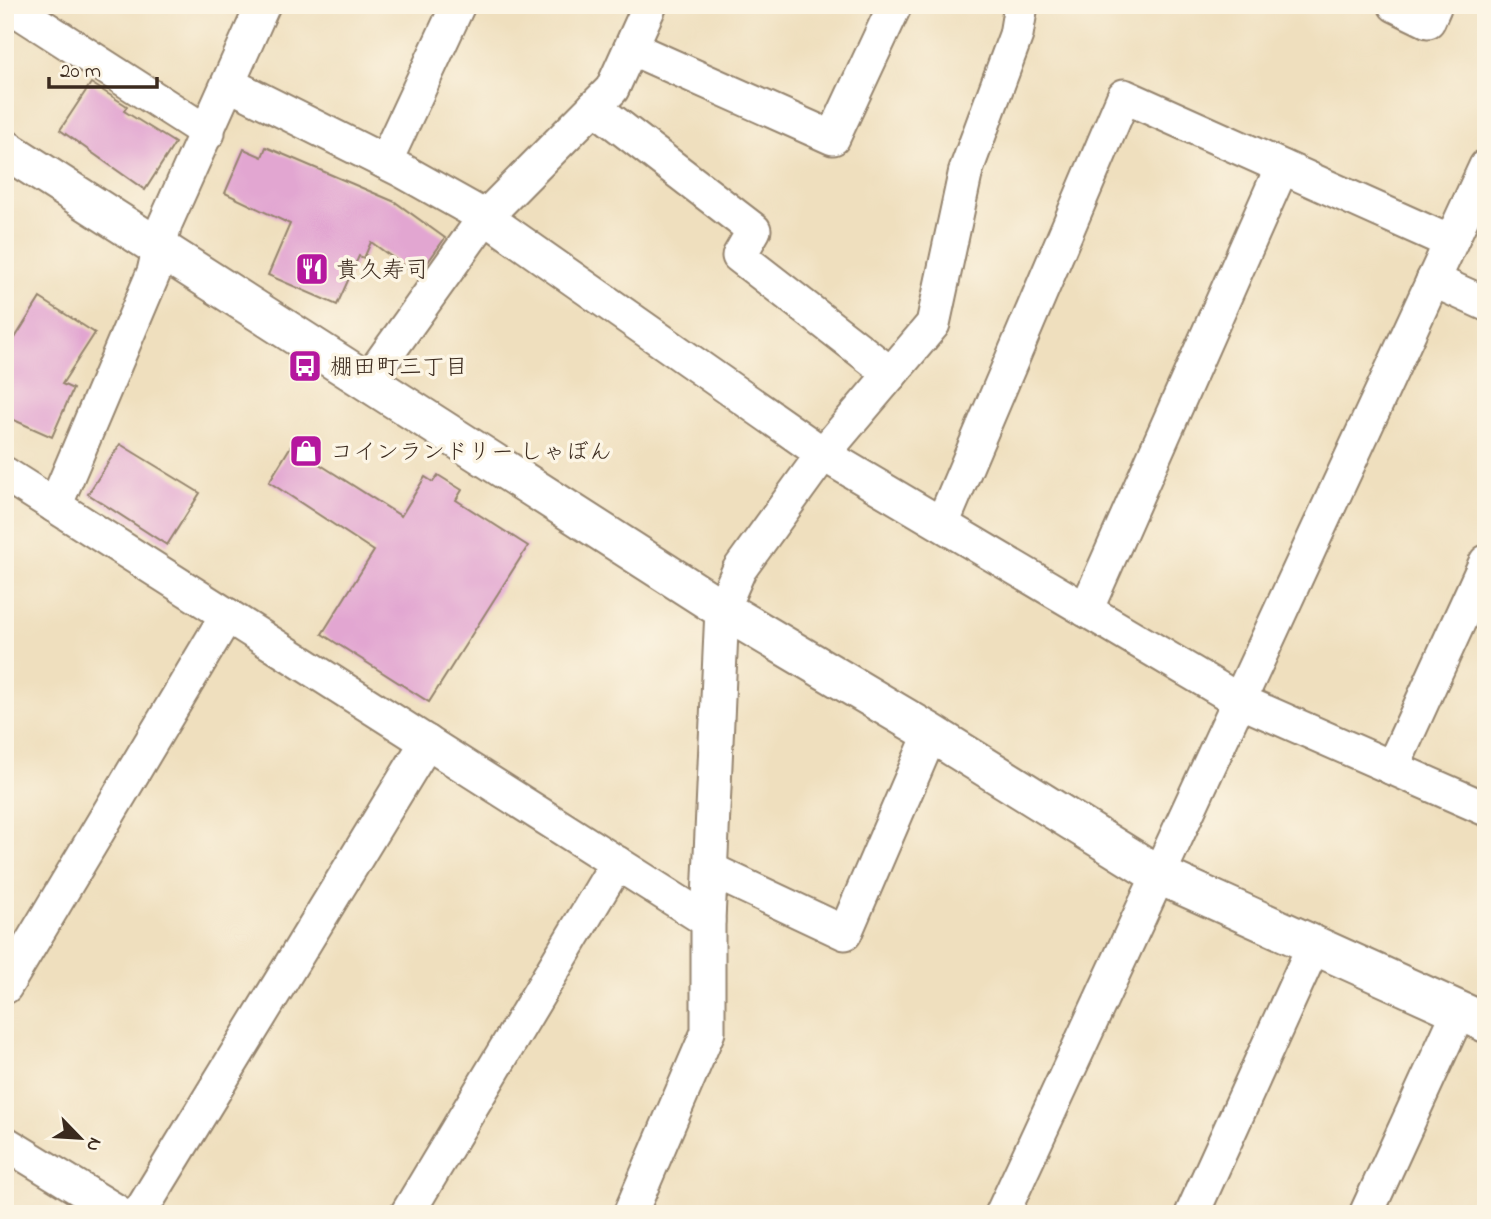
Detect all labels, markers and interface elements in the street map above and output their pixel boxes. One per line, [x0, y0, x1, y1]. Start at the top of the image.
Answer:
scale bar [49, 46, 158, 90]
text: 20 m [60, 57, 101, 87]
restaurant icon: 貴久寿司 [293, 250, 331, 288]
place label: 貴久寿司 [336, 255, 428, 288]
bus stop icon: 棚田町三丁目 [286, 347, 324, 385]
place label: 棚田町三丁目 [330, 352, 468, 385]
shop icon: コインランドリー しゃぼん [287, 432, 325, 470]
place label: コインランドリー しゃぼん [330, 437, 612, 470]
north arrow [46, 1104, 116, 1174]
text: N [78, 1133, 108, 1156]

